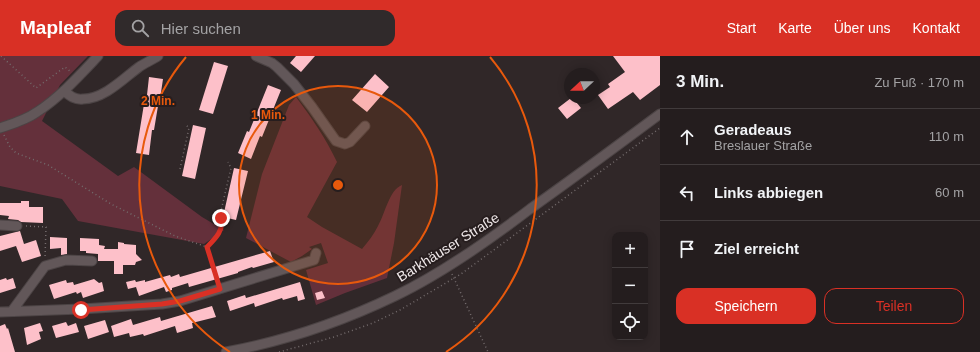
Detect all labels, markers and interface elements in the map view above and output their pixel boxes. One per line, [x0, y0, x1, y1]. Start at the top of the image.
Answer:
search box [115, 10, 395, 46]
text: Mapleaf [20, 17, 91, 38]
icon: search [129, 17, 151, 39]
text: Hier suchen [161, 20, 241, 37]
text: Start [727, 20, 756, 36]
text: Karte [778, 20, 812, 36]
text: Über uns [834, 20, 891, 36]
text: Kontakt [913, 20, 960, 36]
north arrow [564, 68, 600, 104]
text: 3 Min. [676, 72, 724, 91]
text: Zu Fuß · 170 m [874, 75, 964, 90]
text: 2 Min. [141, 94, 175, 108]
text: 1 Min. [251, 108, 285, 122]
text: Geradeaus [714, 121, 792, 138]
icon: ahead [676, 126, 698, 148]
text: 110 m [929, 129, 964, 144]
text: Breslauer Straße [714, 138, 812, 153]
centre of rings [331, 178, 345, 192]
icon: left [676, 182, 698, 204]
text: Links abbiegen [714, 184, 823, 201]
text: 60 m [935, 185, 964, 200]
route end [212, 209, 230, 227]
street label: Barkhäuser Straße [394, 209, 502, 285]
map controls [612, 232, 648, 340]
button: + [612, 232, 648, 268]
icon: arrive [676, 238, 698, 260]
text: Ziel erreicht [714, 240, 799, 257]
button: − [612, 268, 648, 304]
button: Speichern [676, 288, 816, 324]
button: Teilen [824, 288, 964, 324]
route start [72, 301, 90, 319]
button: locate [612, 304, 648, 340]

